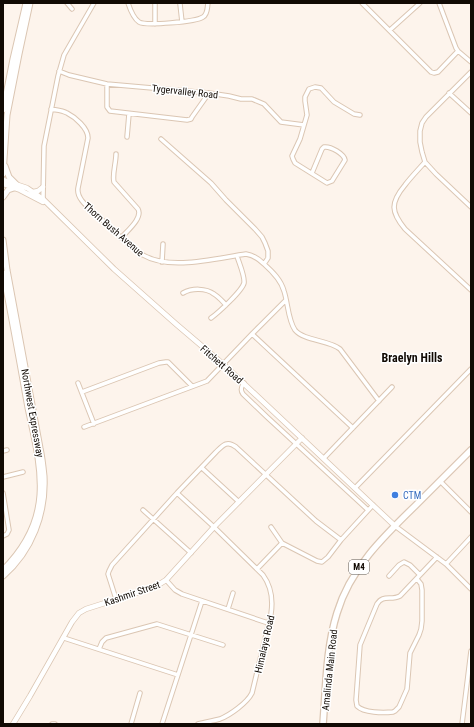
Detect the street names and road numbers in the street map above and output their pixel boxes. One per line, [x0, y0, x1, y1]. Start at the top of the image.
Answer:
street label: Tygervalley Road [151, 83, 219, 100]
street label: Thorn Bush Avenue [81, 200, 146, 259]
street label: Fitchett Road [198, 343, 245, 386]
street label: Northwest Expressway [19, 368, 46, 458]
road number: M4 [349, 560, 369, 574]
street label: Kashmir Street [103, 579, 162, 608]
street label: Himalaya Road [252, 614, 276, 674]
street label: Amalinda Main Road [320, 629, 339, 711]

